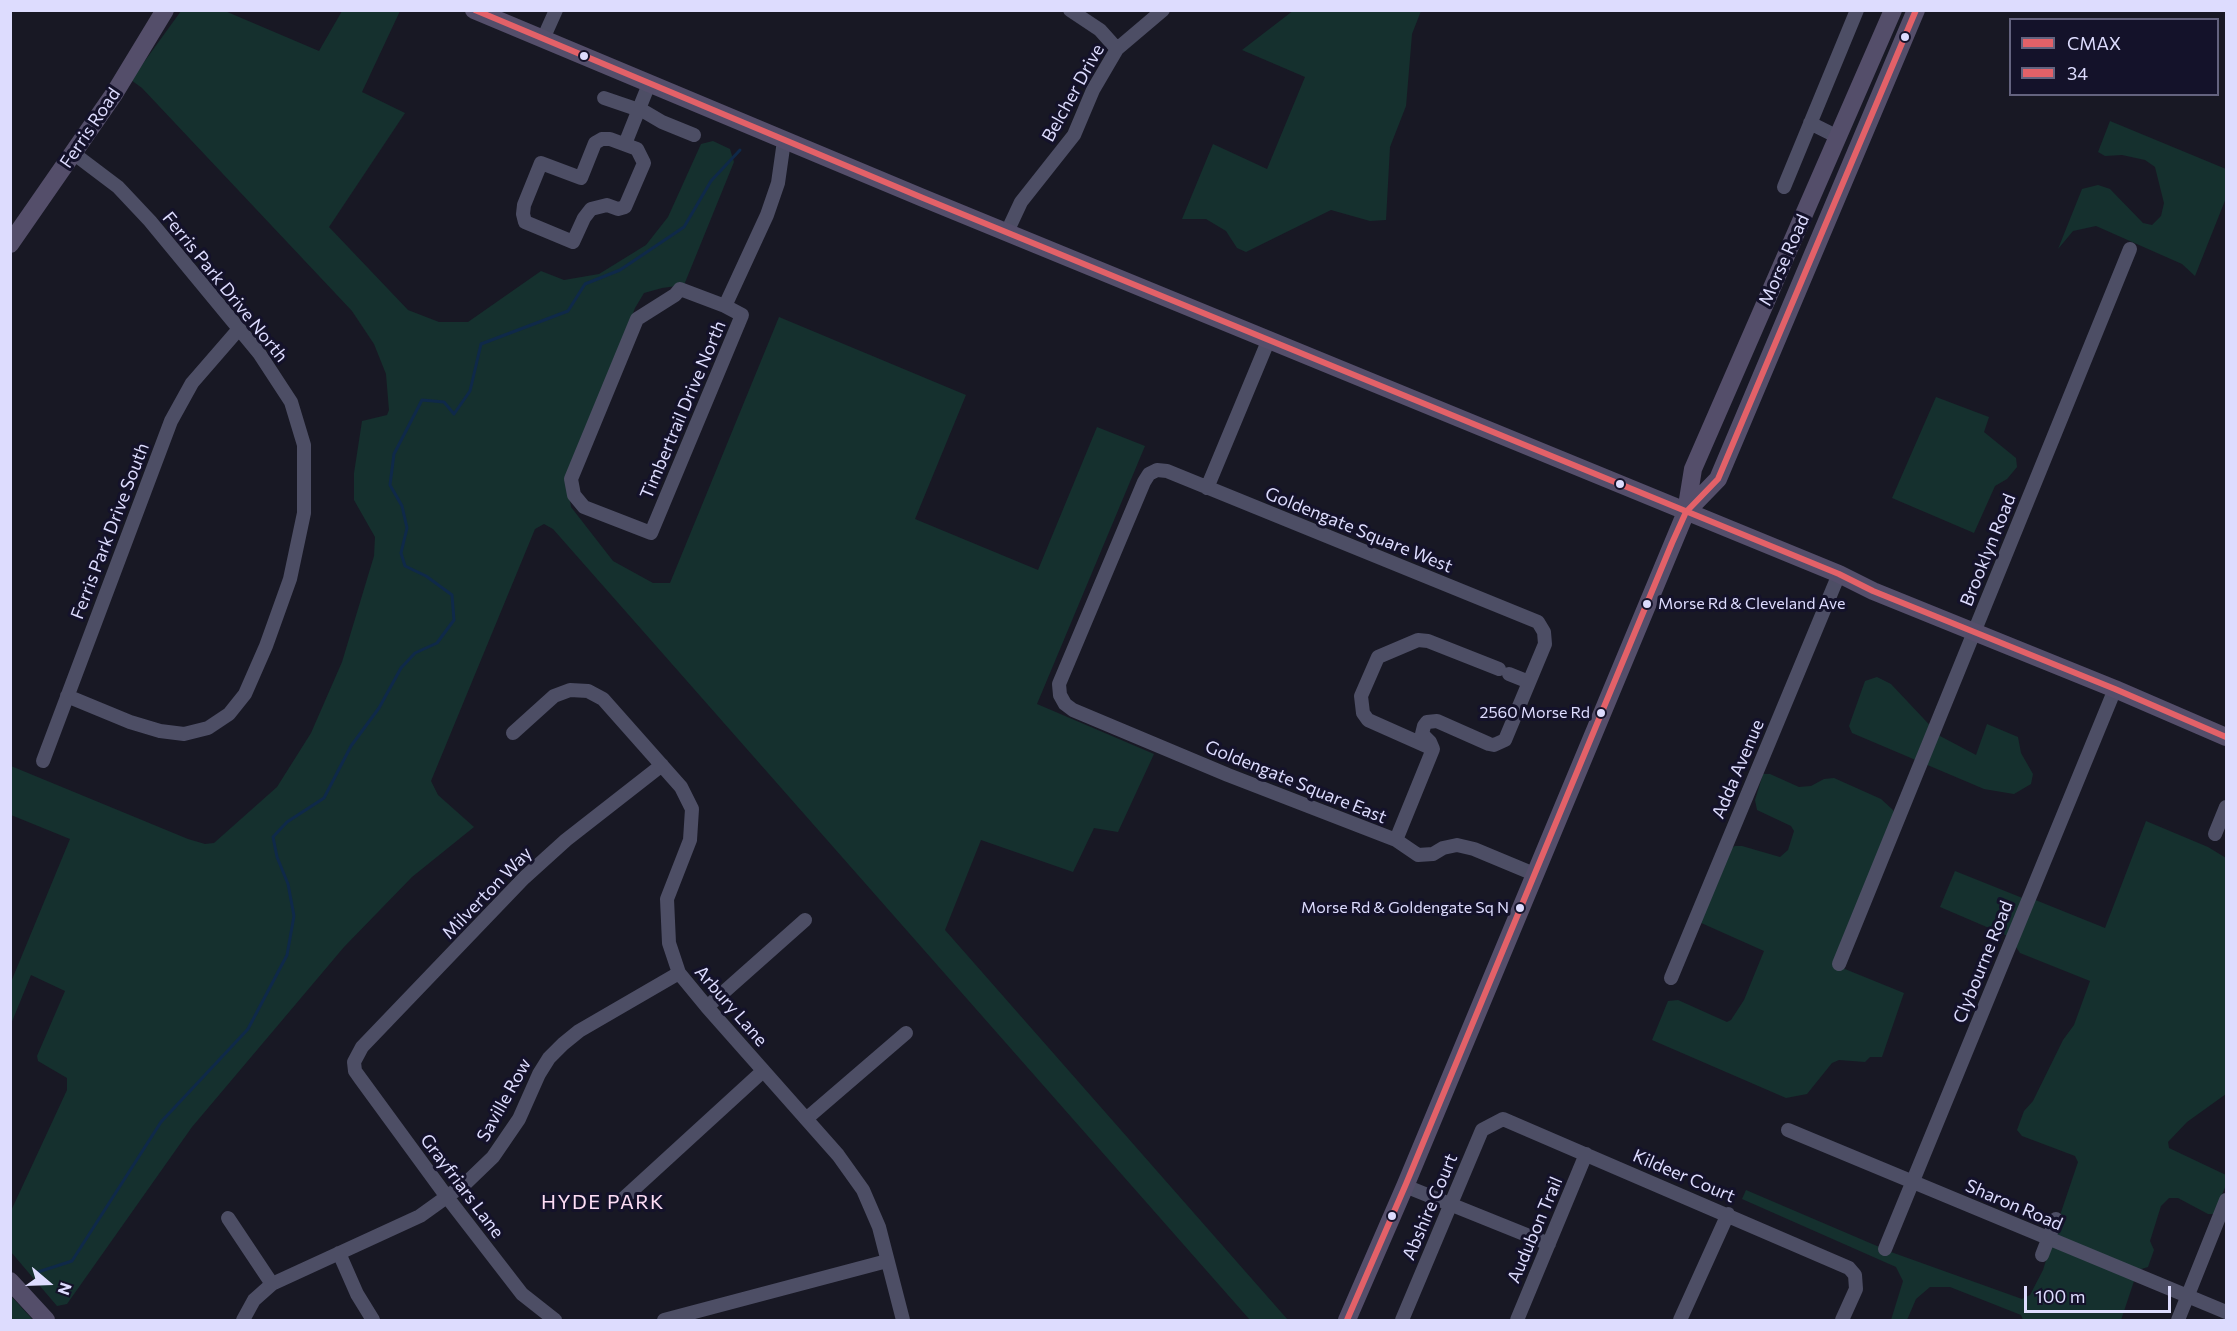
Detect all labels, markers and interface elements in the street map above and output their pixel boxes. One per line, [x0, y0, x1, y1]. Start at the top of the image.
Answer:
legend [2009, 18, 2219, 96]
unlabelled marker [1899, 31, 1911, 43]
text: CMAX [2067, 32, 2121, 54]
street label: Belcher Drive [1037, 40, 1109, 146]
unlabelled marker [578, 50, 590, 62]
text: 34 [2067, 62, 2088, 84]
street label: Ferris Road [55, 84, 125, 172]
street label: Ferris Park Drive North [158, 207, 292, 367]
street label: Morse Road [1754, 211, 1814, 309]
street label: Timbertrail Drive North [636, 318, 730, 502]
street label: Ferris Park Drive South [66, 440, 154, 622]
unlabelled marker [1614, 478, 1626, 490]
street label: Goldengate Square West [1262, 482, 1456, 578]
street label: Brooklyn Road [1956, 491, 2020, 609]
place label: Morse Rd & Cleveland Ave [1658, 594, 1845, 614]
marker: Morse Rd & Cleveland Ave [1641, 598, 1653, 610]
place label: 2560 Morse Rd [1480, 703, 1590, 723]
marker: 2560 Morse Rd [1595, 707, 1607, 719]
street label: Adda Avenue [1707, 716, 1769, 822]
street label: Goldengate Square East [1202, 736, 1390, 828]
street label: Milverton Way [438, 842, 536, 944]
place label: Morse Rd & Goldengate Sq N [1301, 898, 1509, 918]
street label: Clybourne Road [1949, 898, 2017, 1026]
marker: Morse Rd & Goldengate Sq N [1514, 902, 1526, 914]
street label: Arbury Lane [690, 961, 772, 1051]
street label: Saville Row [472, 1055, 536, 1145]
street label: Grayfriars Lane [416, 1130, 508, 1242]
street label: Kildeer Court [1630, 1145, 1738, 1207]
street label: Abshire Court [1398, 1151, 1462, 1263]
street label: Audubon Trail [1503, 1174, 1567, 1286]
street label: Sharon Road [1962, 1175, 2066, 1235]
district label: HYDE PARK [541, 1190, 665, 1214]
unlabelled marker [1386, 1210, 1398, 1222]
north arrow [18, 1253, 78, 1313]
scale bar [2027, 1274, 2174, 1312]
text: N [55, 1280, 76, 1298]
text: 100 m [2035, 1285, 2085, 1307]

